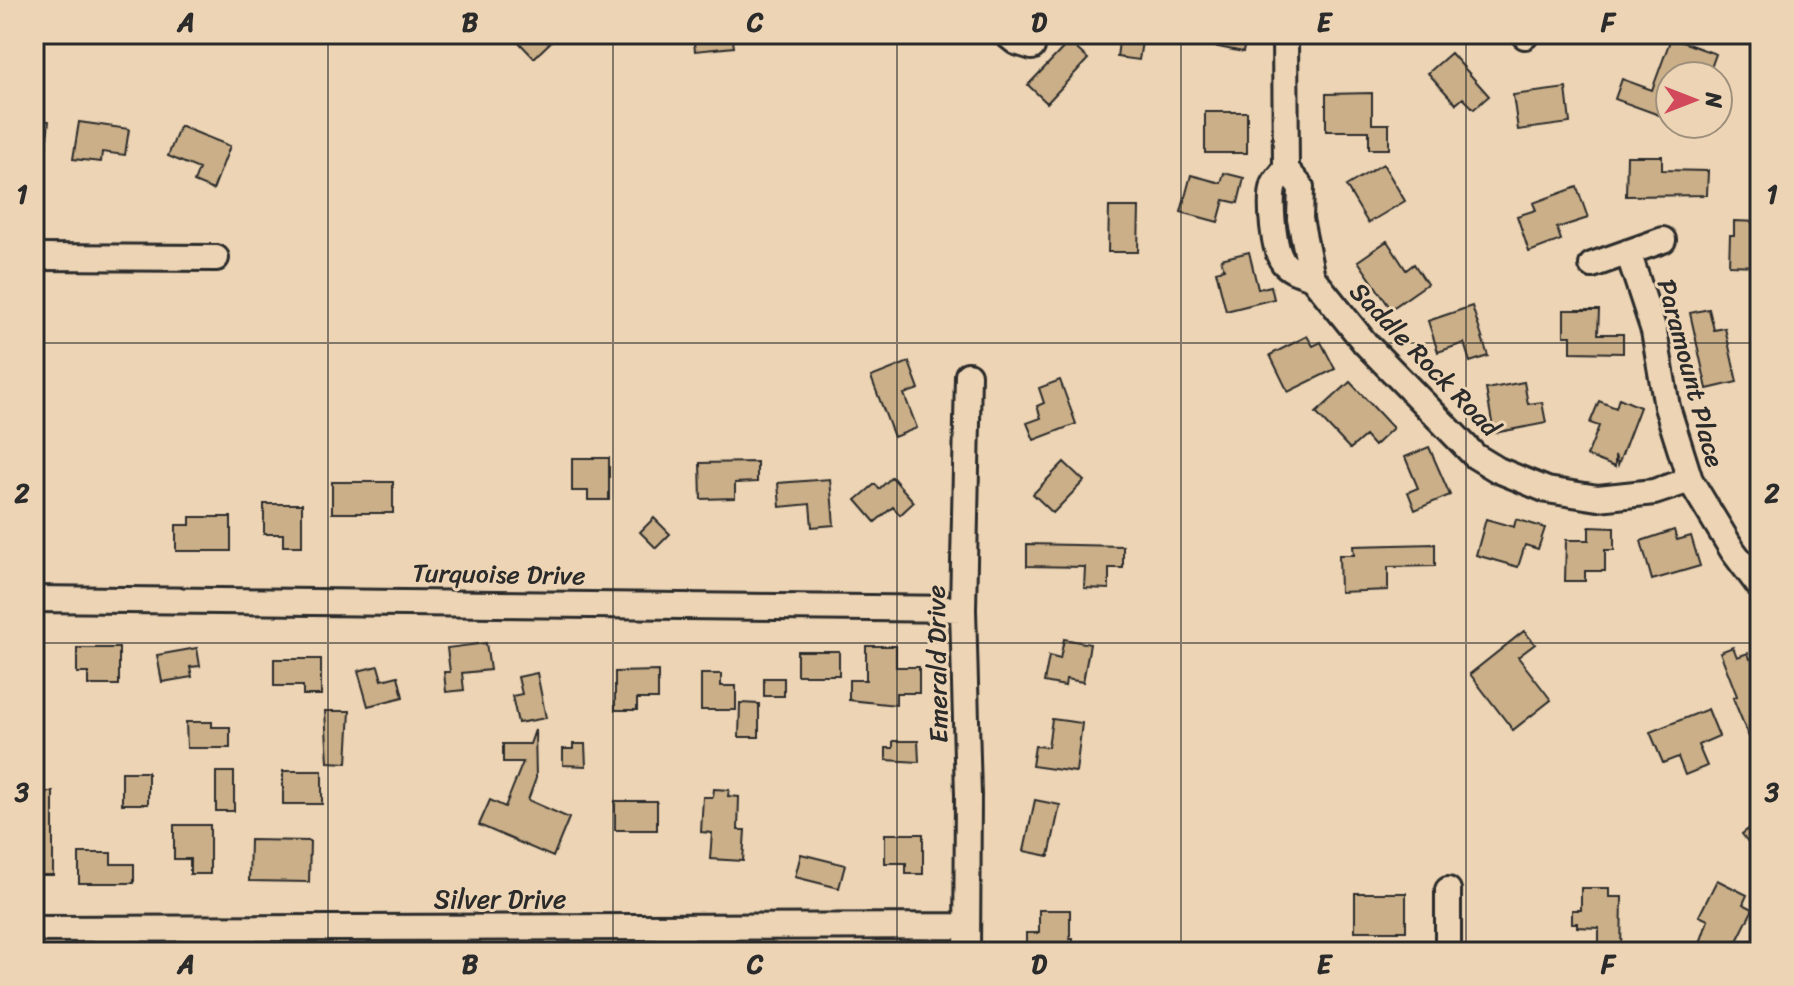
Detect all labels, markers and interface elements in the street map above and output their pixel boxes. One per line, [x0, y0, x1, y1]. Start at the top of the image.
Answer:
text: A [176, 0, 195, 45]
text: B [462, 0, 479, 45]
text: C [746, 0, 764, 45]
text: D [1031, 0, 1047, 45]
text: E [1317, 0, 1334, 45]
text: F [1600, 0, 1617, 45]
north arrow [1654, 60, 1734, 140]
text: N [1694, 91, 1733, 108]
text: 1 [16, 171, 28, 217]
text: 1 [1766, 171, 1778, 217]
street label: Saddle Rock Road [1338, 270, 1513, 449]
street label: Paramount Place [1644, 274, 1738, 473]
text: 2 [13, 470, 30, 516]
text: 2 [1763, 470, 1780, 516]
street label: Turquoise Drive [412, 549, 586, 599]
street label: Emerald Drive [913, 585, 961, 743]
text: 3 [14, 769, 30, 815]
text: 3 [1764, 769, 1780, 815]
street label: Silver Drive [434, 876, 566, 922]
text: A [176, 941, 195, 986]
text: B [462, 941, 479, 986]
text: C [746, 941, 764, 986]
text: D [1031, 941, 1047, 986]
text: E [1317, 941, 1334, 986]
text: F [1600, 941, 1617, 986]

